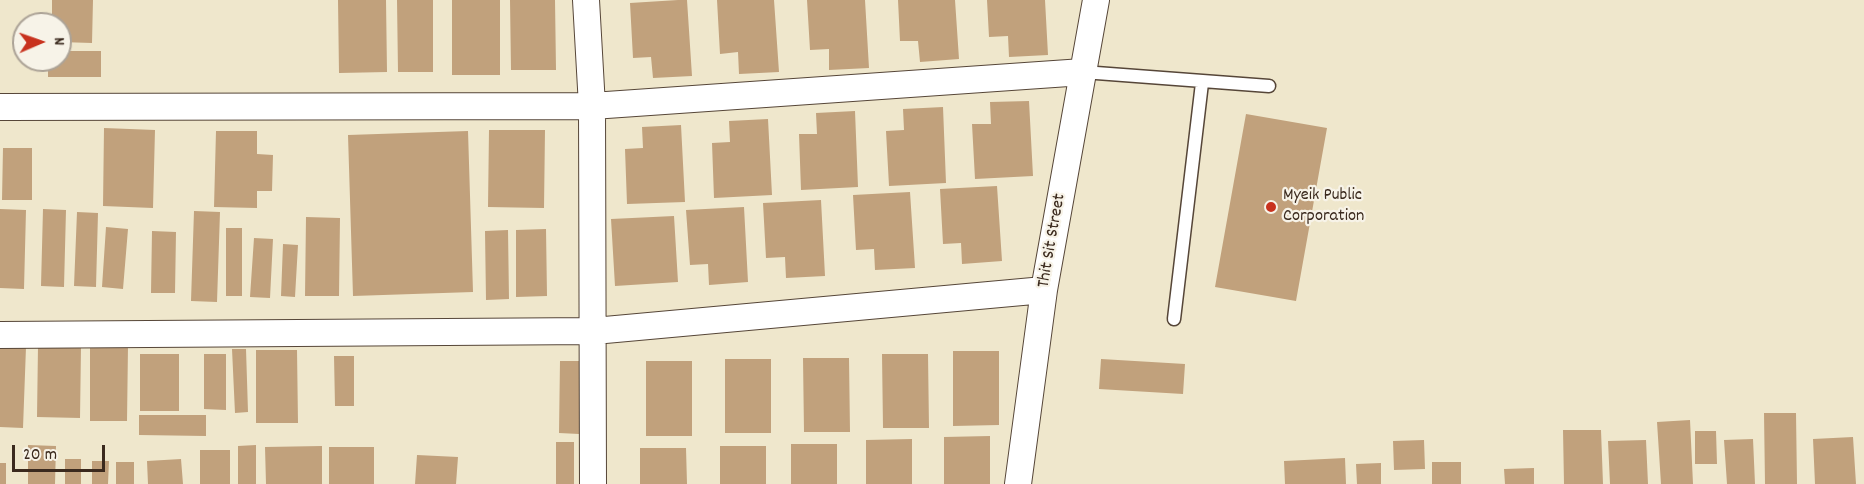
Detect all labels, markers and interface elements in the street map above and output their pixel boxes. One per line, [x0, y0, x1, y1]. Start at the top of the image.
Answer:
north arrow [12, 12, 72, 72]
text: N [47, 37, 70, 46]
place label: Myeik Public Corporation [1283, 186, 1364, 228]
street label: Thit Sit Street [1034, 192, 1072, 290]
marker: Myeik Public Corporation [1264, 200, 1278, 214]
scale bar [15, 433, 108, 471]
text: 20 m [23, 443, 57, 468]

